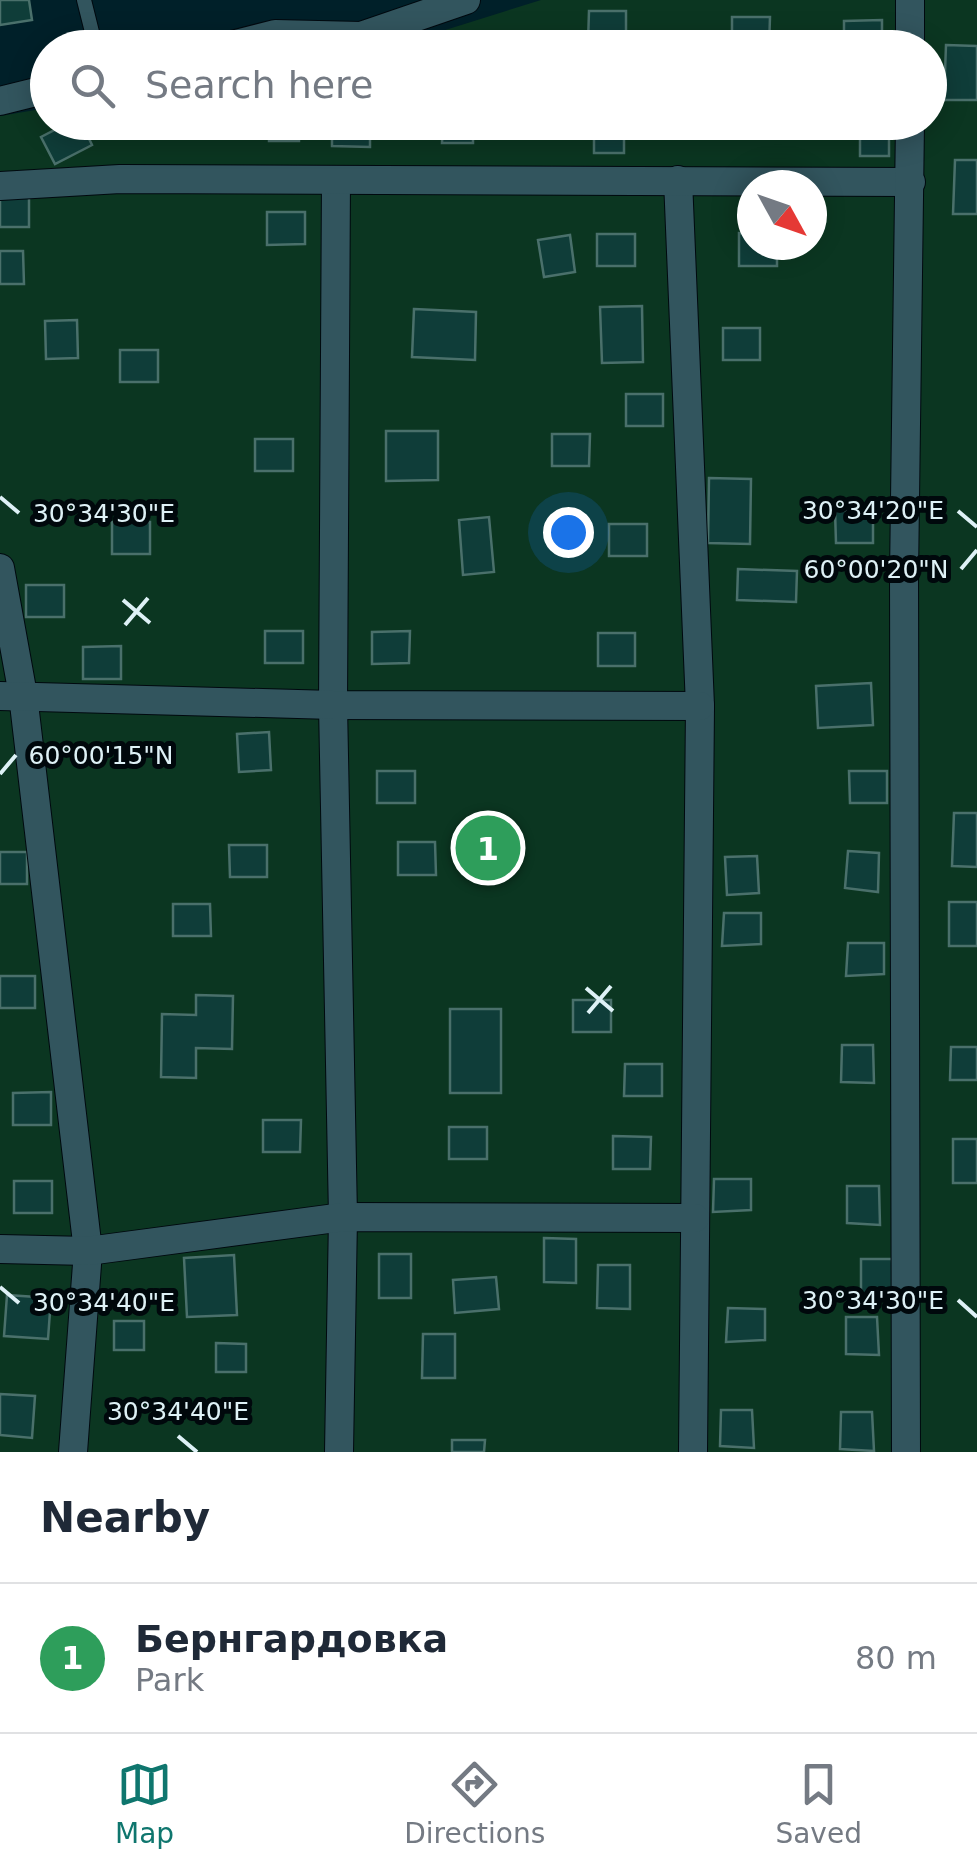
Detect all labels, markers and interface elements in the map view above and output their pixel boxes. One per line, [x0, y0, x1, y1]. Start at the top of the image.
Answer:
search box [30, 30, 947, 140]
icon: search [65, 58, 120, 113]
text: Search here [145, 63, 373, 107]
north arrow [737, 170, 827, 260]
text: 30°34'20"E [802, 496, 944, 525]
text: 30°34'30"E [33, 499, 175, 528]
your location [543, 507, 594, 558]
text: 60°00'20"N [803, 555, 949, 584]
text: 60°00'15"N [28, 741, 174, 770]
pin: 1 [456, 810, 520, 886]
text: 30°34'30"E [802, 1286, 944, 1315]
text: 30°34'40"E [33, 1288, 175, 1317]
text: 30°34'40"E [107, 1397, 249, 1426]
text: Nearby [40, 1493, 210, 1542]
text: Бернгардовка [135, 1617, 448, 1661]
text: 1 [61, 1639, 84, 1677]
text: 80 m [855, 1639, 937, 1677]
text: Park [135, 1661, 204, 1699]
tab: Map [115, 1757, 174, 1850]
tab: Directions [404, 1757, 545, 1850]
tab: Saved [775, 1757, 862, 1850]

